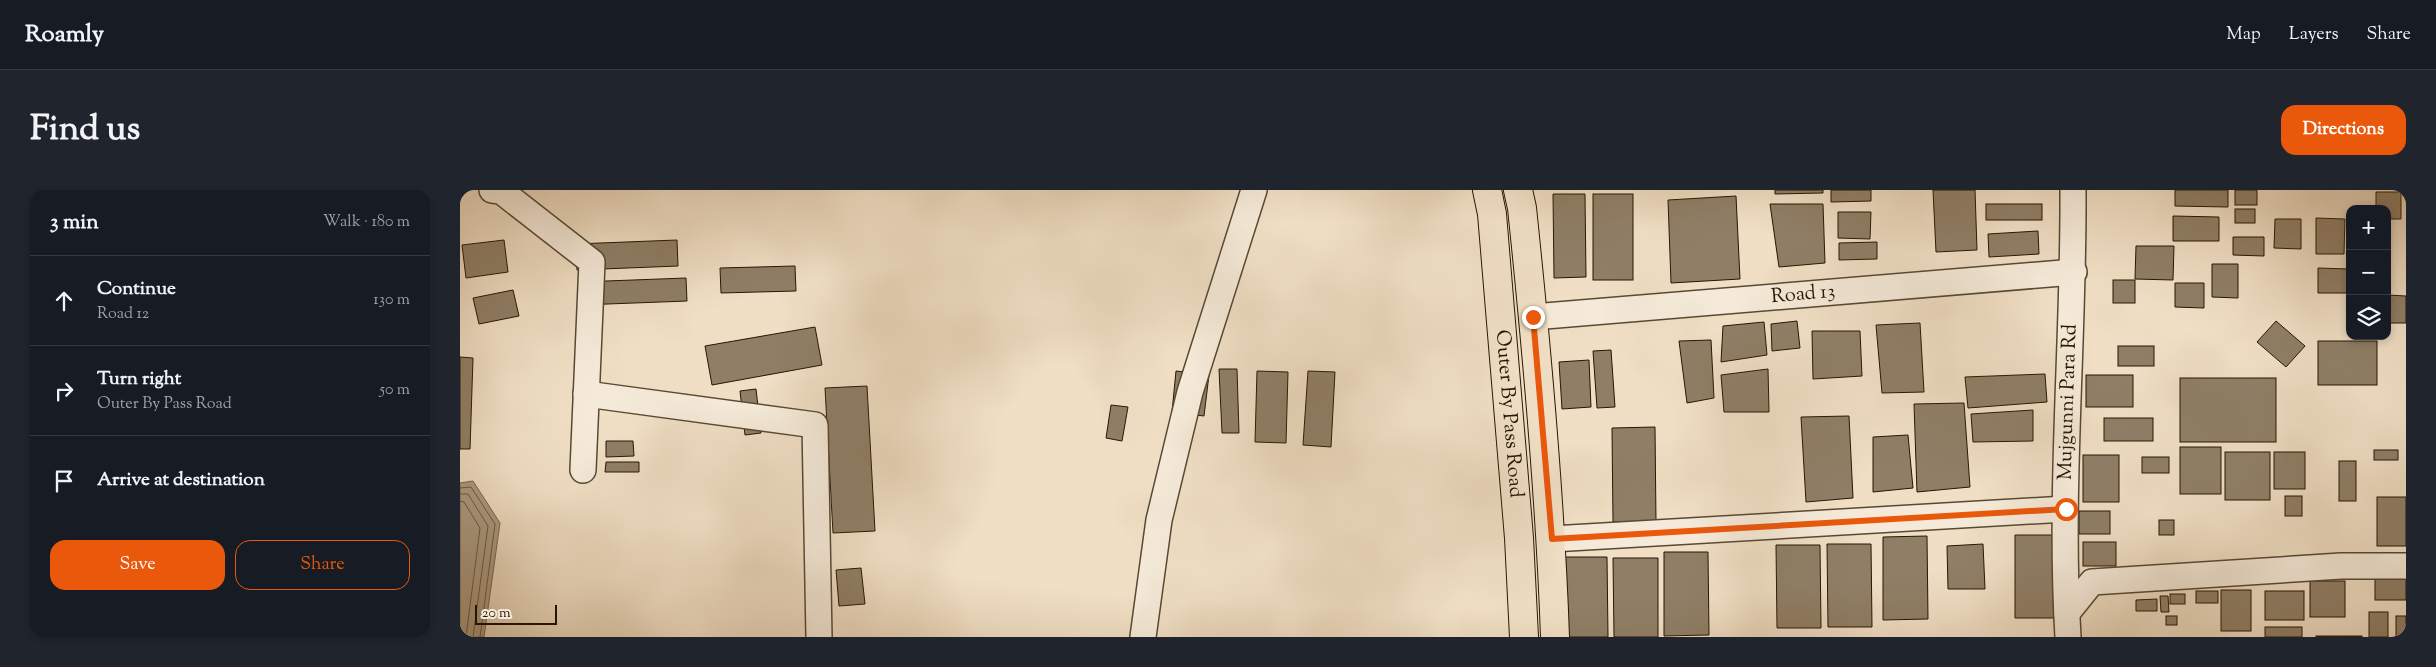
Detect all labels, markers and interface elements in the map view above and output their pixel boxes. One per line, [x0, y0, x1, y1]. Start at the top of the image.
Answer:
text: Roamly [25, 18, 104, 52]
text: Map [2226, 22, 2261, 48]
text: Layers [2289, 22, 2339, 48]
text: Share [2367, 22, 2411, 48]
text: Find us [30, 105, 140, 156]
button: Directions [2281, 105, 2406, 155]
map controls [2346, 205, 2391, 340]
button: + [2346, 205, 2391, 250]
text: 3 min [50, 208, 99, 238]
text: Walk · 180 m [323, 211, 410, 234]
button: − [2346, 250, 2391, 295]
text: Continue [97, 276, 176, 303]
street label: Road 13 [1770, 277, 1836, 312]
icon: ahead [50, 287, 78, 315]
text: 130 m [373, 289, 410, 312]
button: layers [2346, 295, 2391, 340]
text: Road 12 [97, 303, 149, 326]
route end [1522, 306, 1545, 329]
street label: Mujgunni Para Rd [2051, 324, 2085, 480]
street label: Outer By Pass Road [1487, 329, 1530, 499]
text: Turn right [97, 366, 181, 393]
icon: right [50, 377, 78, 405]
text: 50 m [379, 379, 410, 402]
text: Outer By Pass Road [97, 393, 232, 416]
icon: arrive [50, 467, 78, 495]
text: Arrive at destination [97, 467, 265, 494]
route start [2055, 498, 2078, 521]
button: Save [50, 540, 225, 590]
button: Share [235, 540, 410, 590]
scale bar [475, 602, 558, 625]
text: 20 m [482, 604, 511, 624]

